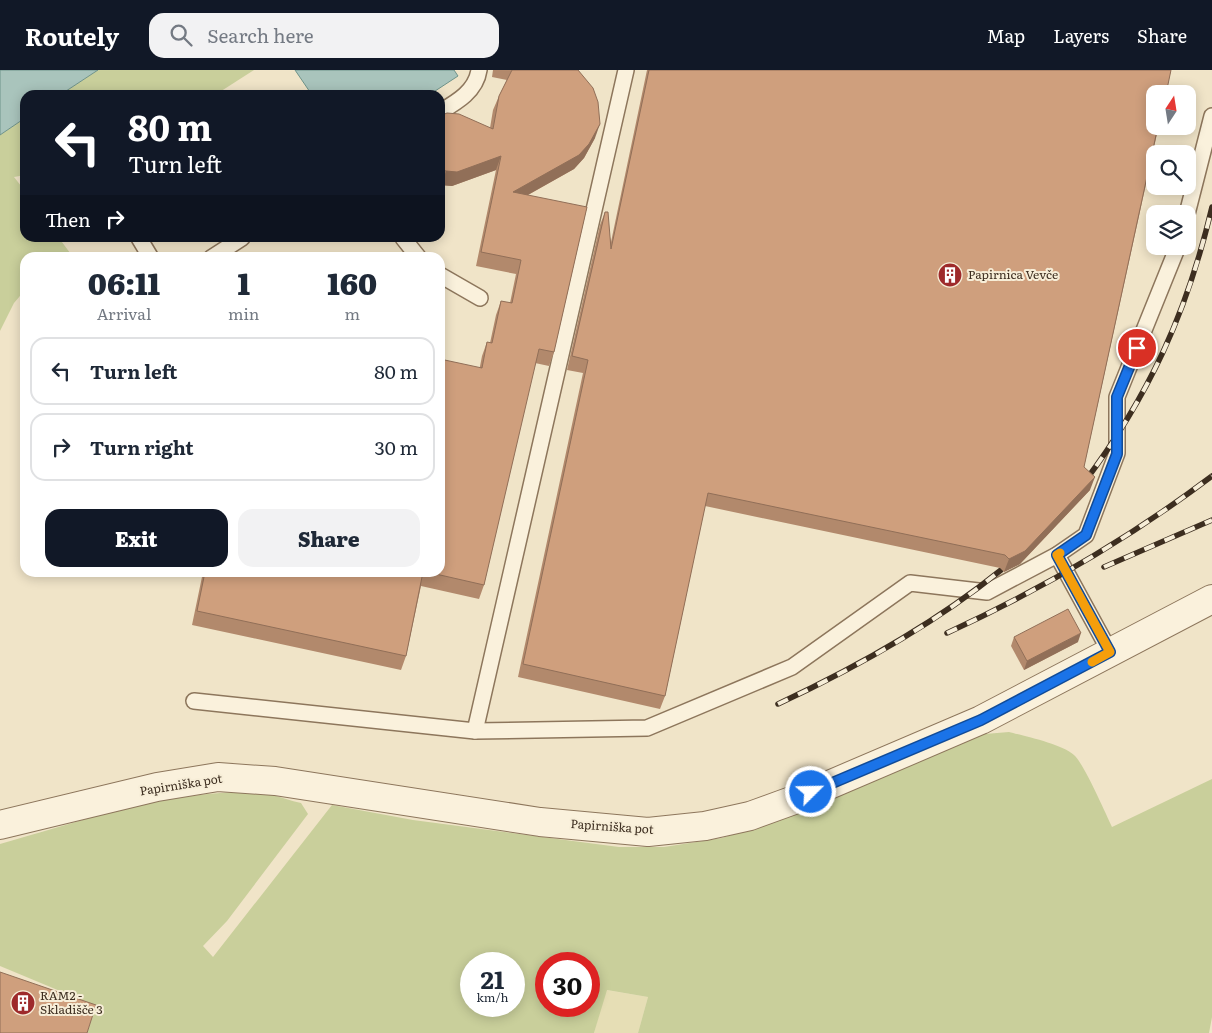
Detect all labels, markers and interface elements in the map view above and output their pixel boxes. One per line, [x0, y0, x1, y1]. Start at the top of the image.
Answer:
search box [149, 13, 499, 58]
text: Routely [25, 18, 119, 53]
icon: search [167, 21, 195, 49]
text: Search here [207, 21, 314, 49]
text: Map [987, 22, 1025, 49]
text: Layers [1053, 22, 1109, 49]
text: Share [1137, 22, 1187, 49]
north arrow [1146, 85, 1196, 135]
map controls [1146, 85, 1196, 255]
text: 80 m [128, 100, 212, 152]
icon: left [45, 110, 110, 175]
button: search [1146, 145, 1196, 195]
text: Turn left [128, 147, 222, 180]
text: Then [45, 205, 91, 233]
icon: right [101, 205, 129, 233]
button: layers [1146, 205, 1196, 255]
text: 06:11 [88, 260, 160, 304]
text: 1 [237, 260, 250, 304]
text: 160 [327, 260, 377, 304]
building icon: Papirnica Vevče [937, 262, 963, 288]
place label: Papirnica Vevče [968, 265, 1058, 283]
text: Arrival [97, 301, 151, 325]
text: min [228, 301, 259, 325]
text: m [344, 301, 360, 325]
pin [1116, 327, 1158, 369]
icon: arrive [1123, 334, 1151, 362]
icon: left [47, 357, 75, 385]
text: Turn left [90, 357, 177, 385]
text: 80 m [374, 357, 418, 385]
icon: right [47, 433, 75, 461]
text: Turn right [90, 433, 194, 461]
text: 30 m [374, 433, 418, 461]
button: Exit [45, 509, 228, 567]
button: Share [238, 509, 420, 567]
position arrow [784, 765, 836, 817]
street label: Papirniška pot [138, 769, 224, 799]
street label: Papirniška pot [570, 814, 654, 838]
speed limit sign: 30 [535, 952, 600, 1017]
text: 21 [481, 960, 504, 997]
place label: RAM2 - Skladišče 3 [40, 986, 103, 1018]
text: km/h [477, 988, 508, 1006]
building icon: RAM2 - Skladišče 3 [10, 990, 36, 1016]

